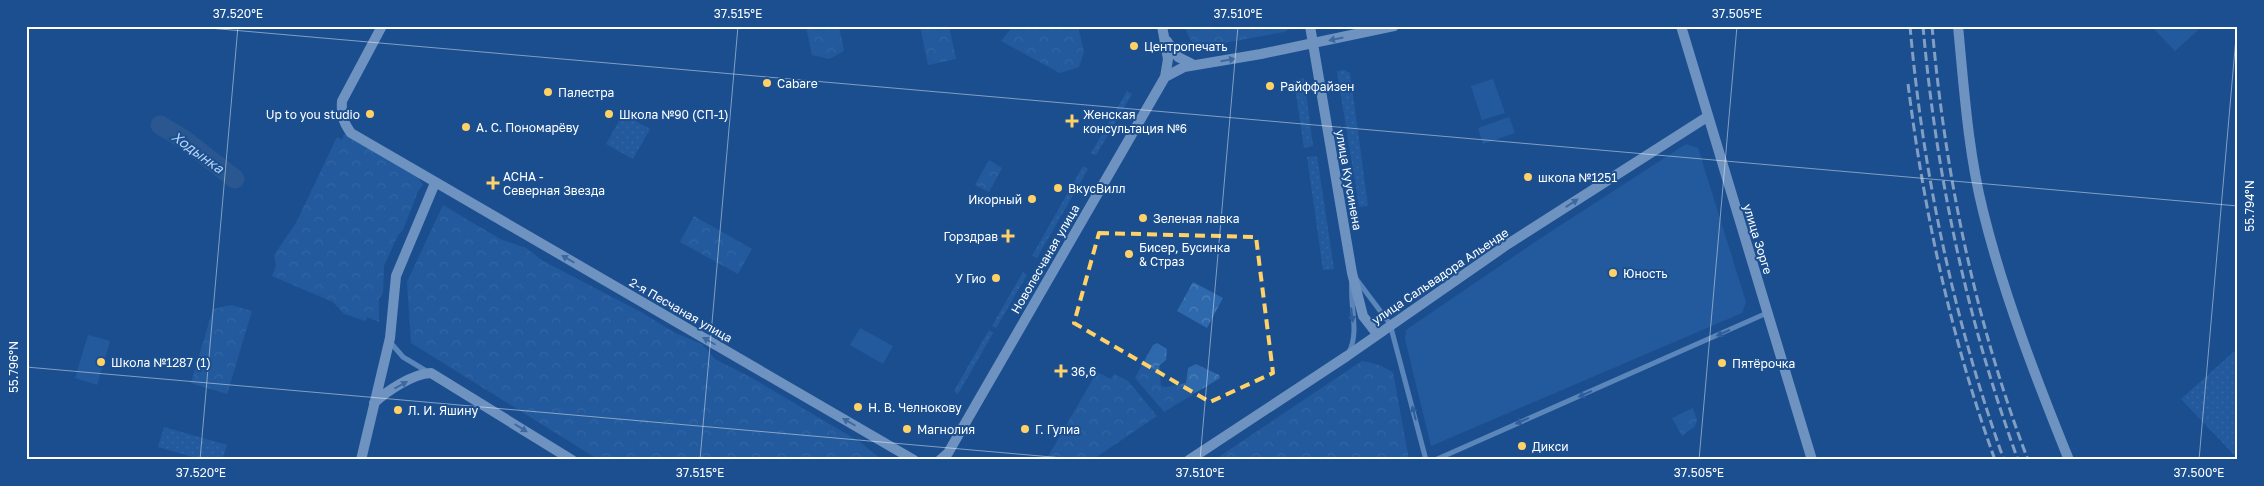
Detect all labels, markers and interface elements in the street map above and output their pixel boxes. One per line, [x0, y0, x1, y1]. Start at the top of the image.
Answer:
text: 37.520°E [213, 6, 263, 21]
text: 37.515°E [714, 6, 762, 21]
text: 37.510°E [1213, 6, 1263, 21]
text: 37.505°E [1712, 6, 1762, 21]
one-way arrow [1329, 35, 1344, 43]
place label: Центропечать [1144, 39, 1227, 54]
marker: Центропечать [1128, 40, 1140, 52]
one-way arrow [1220, 55, 1236, 63]
place label: Cabare [777, 76, 818, 91]
marker: Cabare [761, 77, 773, 89]
place label: Райффайзен [1280, 79, 1354, 94]
marker: Райффайзен [1264, 80, 1276, 92]
place label: Палестра [558, 85, 614, 100]
marker: Палестра [542, 86, 554, 98]
place label: Up to you studio [266, 107, 360, 122]
place label: Школа №90 (СП-1) [619, 107, 729, 122]
place label: Женская консультация №6 [1083, 107, 1187, 136]
marker: Up to you studio [364, 108, 376, 120]
marker: Школа №90 (СП-1) [603, 108, 615, 120]
marker: Женская консультация №6 [1065, 114, 1079, 128]
place label: А. С. Пономарёву [476, 120, 579, 135]
marker: А. С. Пономарёву [460, 121, 472, 133]
water label: Ходынка [169, 127, 228, 177]
street label: улица Куусинена [1333, 129, 1365, 231]
place label: АСНА - Северная Звезда [503, 169, 605, 198]
place label: школа №1251 [1538, 170, 1617, 185]
marker: школа №1251 [1522, 171, 1534, 183]
marker: АСНА - Северная Звезда [487, 177, 499, 189]
text: 55.794°N [2242, 180, 2257, 232]
place label: ВкусВилл [1068, 181, 1125, 196]
marker: ВкусВилл [1052, 182, 1064, 194]
place label: Икорный [968, 192, 1022, 207]
marker: Икорный [1026, 193, 1038, 205]
one-way arrow [1565, 198, 1579, 207]
street label: Новопесчаная улица [1008, 202, 1082, 316]
street label: улица Зорге [1740, 202, 1776, 276]
place label: Зеленая лавка [1153, 211, 1240, 226]
marker: Зеленая лавка [1137, 212, 1149, 224]
street label: улица Сальвадора Альенде [1369, 225, 1511, 327]
place label: Горздрав [944, 229, 998, 244]
marker: Горздрав [1002, 230, 1014, 242]
place label: Бисер, Бусинка & Страз [1139, 240, 1230, 269]
marker: Бисер, Бусинка & Страз [1123, 248, 1135, 260]
one-way arrow [562, 254, 575, 263]
place label: Юность [1623, 266, 1668, 281]
marker: Юность [1607, 267, 1619, 279]
place label: У Гио [955, 271, 986, 286]
marker: У Гио [990, 272, 1002, 284]
street label: 2-я Песчаная улица [627, 274, 735, 346]
one-way arrow [1348, 308, 1356, 324]
one-way arrow [1716, 329, 1730, 337]
one-way arrow [702, 336, 715, 345]
text: 55.796°N [6, 341, 21, 393]
place label: Школа №1287 (1) [111, 355, 211, 370]
marker: Школа №1287 (1) [95, 356, 107, 368]
place label: Пятёрочка [1732, 356, 1795, 371]
marker: Пятёрочка [1716, 357, 1728, 369]
place label: 36,6 [1071, 364, 1096, 379]
marker: 36,6 [1055, 365, 1067, 377]
one-way arrow [394, 381, 408, 389]
one-way arrow [1578, 390, 1592, 398]
place label: Н. В. Челнокову [868, 400, 962, 415]
marker: Н. В. Челнокову [852, 401, 864, 413]
place label: Л. И. Яшину [408, 403, 478, 418]
marker: Л. И. Яшину [392, 404, 404, 416]
one-way arrow [1410, 405, 1418, 420]
one-way arrow [843, 418, 856, 427]
one-way arrow [1515, 418, 1529, 426]
place label: Магнолия [917, 422, 975, 437]
place label: Г. Гулиа [1035, 422, 1080, 437]
one-way arrow [514, 423, 527, 432]
marker: Магнолия [901, 423, 913, 435]
marker: Г. Гулиа [1019, 423, 1031, 435]
place label: Дикси [1532, 439, 1569, 454]
marker: Дикси [1516, 440, 1528, 452]
text: 37.520°E [176, 465, 226, 480]
text: 37.515°E [676, 465, 724, 480]
text: 37.510°E [1175, 465, 1225, 480]
text: 37.505°E [1674, 465, 1724, 480]
text: 37.500°E [2174, 465, 2224, 480]

